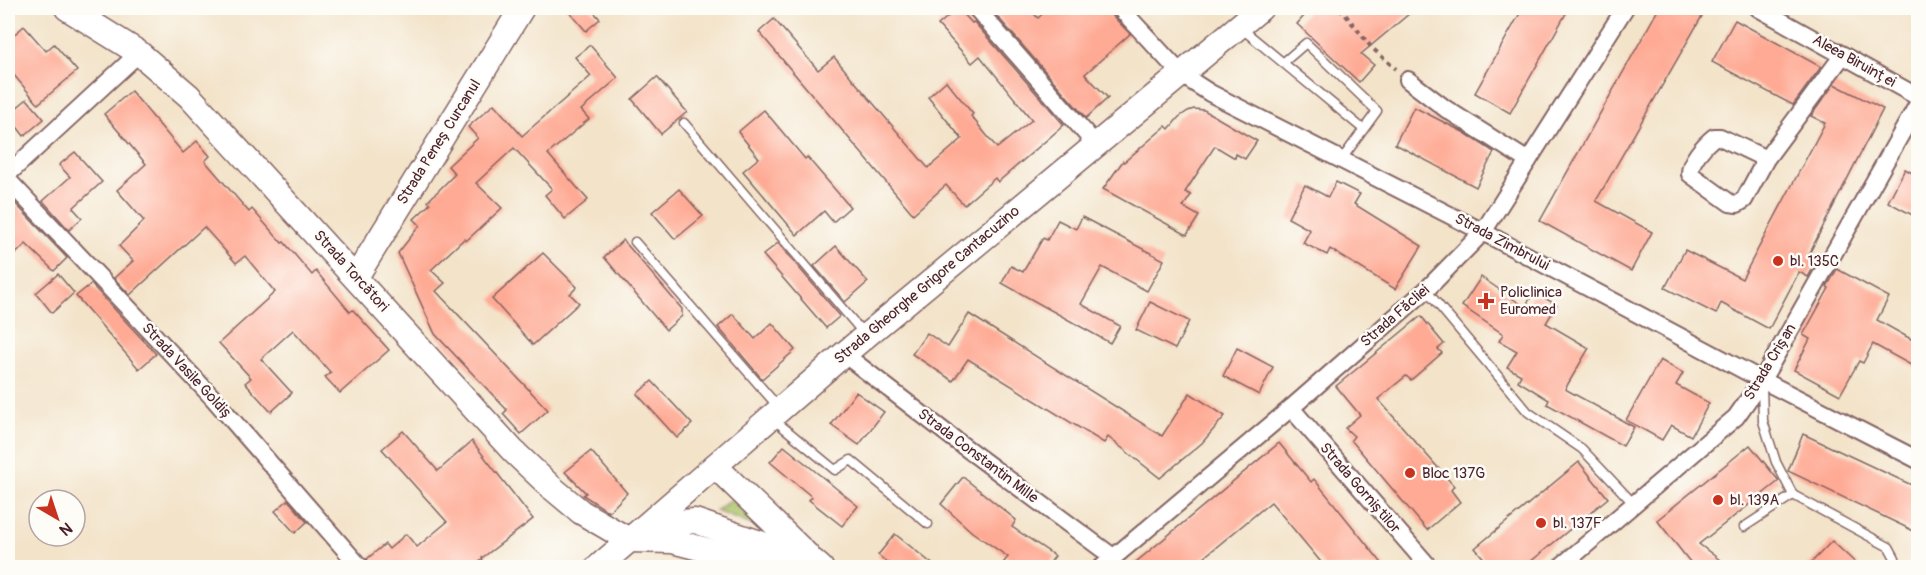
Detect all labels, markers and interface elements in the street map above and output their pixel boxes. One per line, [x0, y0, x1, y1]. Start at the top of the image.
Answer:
street label: Aleea Biruinței [1809, 30, 1899, 92]
street label: Strada Peneș Curcanul [393, 76, 485, 208]
street label: Strada Gheorghe Grigore Cantacuzino [830, 202, 1024, 368]
street label: Strada Zimbrului [1451, 209, 1553, 275]
street label: Strada Torcători [309, 226, 393, 316]
place label: bl. 135C [1790, 252, 1839, 271]
marker: bl. 135C [1771, 254, 1785, 268]
street label: Strada Făcliei [1357, 281, 1434, 351]
place label: Policlinica Euromed [1500, 283, 1562, 319]
marker: Policlinica Euromed [1477, 292, 1495, 310]
street label: Strada Vasile Goldiș [137, 319, 237, 423]
street label: Strada Crișan [1740, 320, 1800, 404]
street label: Strada Constantin Mille [914, 404, 1042, 508]
street label: Strada Gorniștilor [1315, 439, 1405, 538]
place label: Bloc 137G [1422, 464, 1485, 483]
marker: Bloc 137G [1403, 466, 1417, 480]
north arrow [27, 488, 87, 548]
place label: bl. 139A [1730, 491, 1779, 510]
marker: bl. 139A [1711, 493, 1725, 507]
place label: bl. 137F [1553, 514, 1602, 533]
marker: bl. 137F [1534, 516, 1548, 530]
text: N [55, 518, 76, 540]

